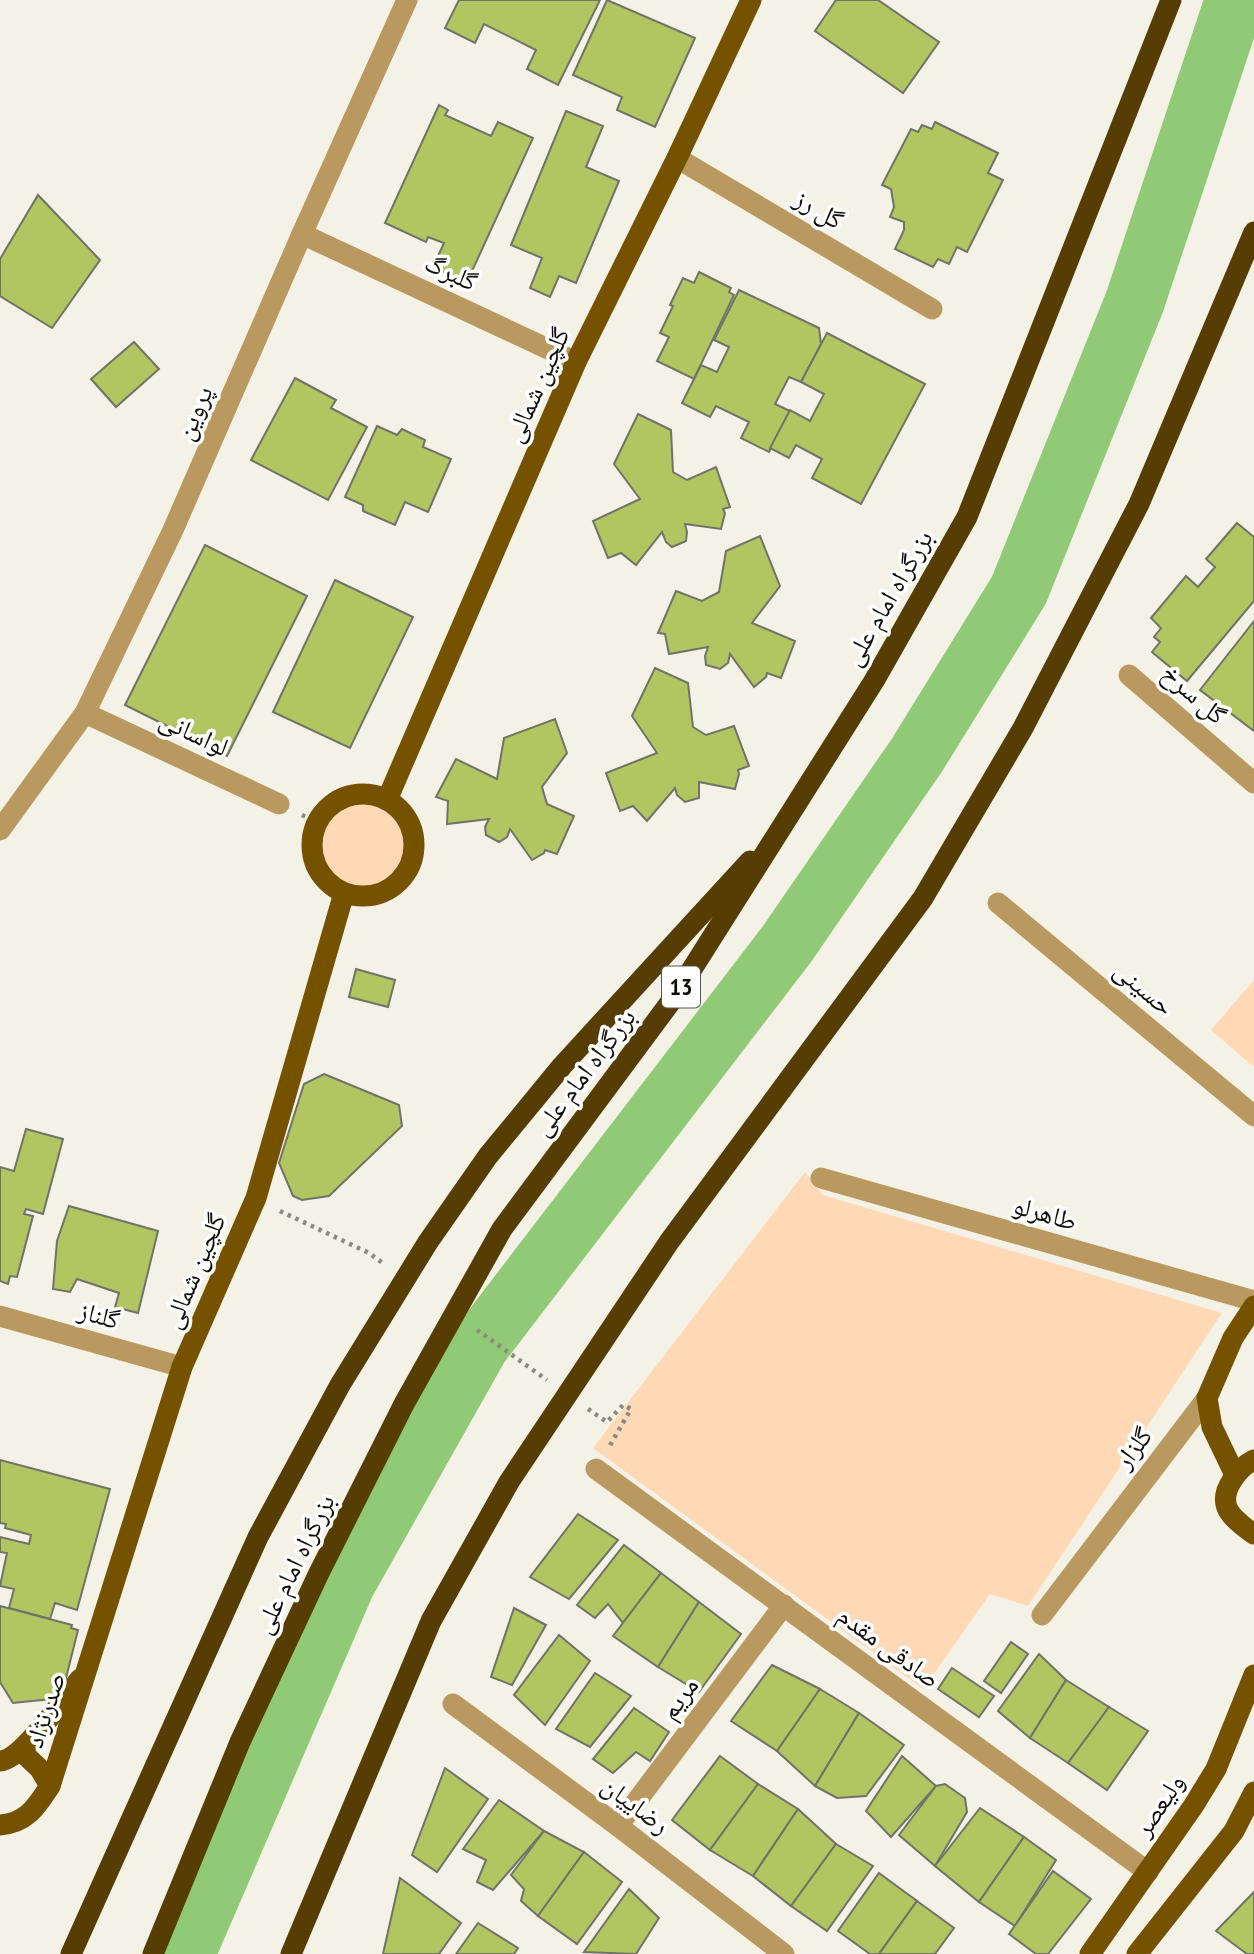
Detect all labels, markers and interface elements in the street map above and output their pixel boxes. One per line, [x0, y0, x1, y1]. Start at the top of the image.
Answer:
street label: گل رز [788, 181, 850, 236]
street label: گلبرگ [420, 245, 483, 298]
street label: گلچین شمالی [497, 322, 577, 447]
street label: پروین [167, 381, 220, 445]
street label: بزرگراه امام علی [835, 524, 941, 673]
street label: گل سرخ [1155, 656, 1234, 731]
street label: لواسانی [154, 702, 234, 763]
street label: حسینی [1107, 953, 1181, 1022]
road number: 13 [662, 967, 700, 1007]
street label: بزرگراه امام علی [525, 1001, 644, 1143]
street label: طاهرلو [1009, 1188, 1081, 1237]
street label: گلچین شمالی [154, 1208, 233, 1334]
street label: گلناز [74, 1293, 124, 1336]
street label: گلزار [1106, 1420, 1159, 1476]
street label: بزرگراه امام علی [246, 1488, 343, 1640]
street label: صادقی مقدم [830, 1598, 947, 1697]
street label: صدرنژاد [17, 1668, 72, 1752]
street label: مریم [652, 1670, 706, 1726]
street label: ولیعصر [1125, 1767, 1191, 1843]
street label: رضاییان [596, 1768, 677, 1841]

